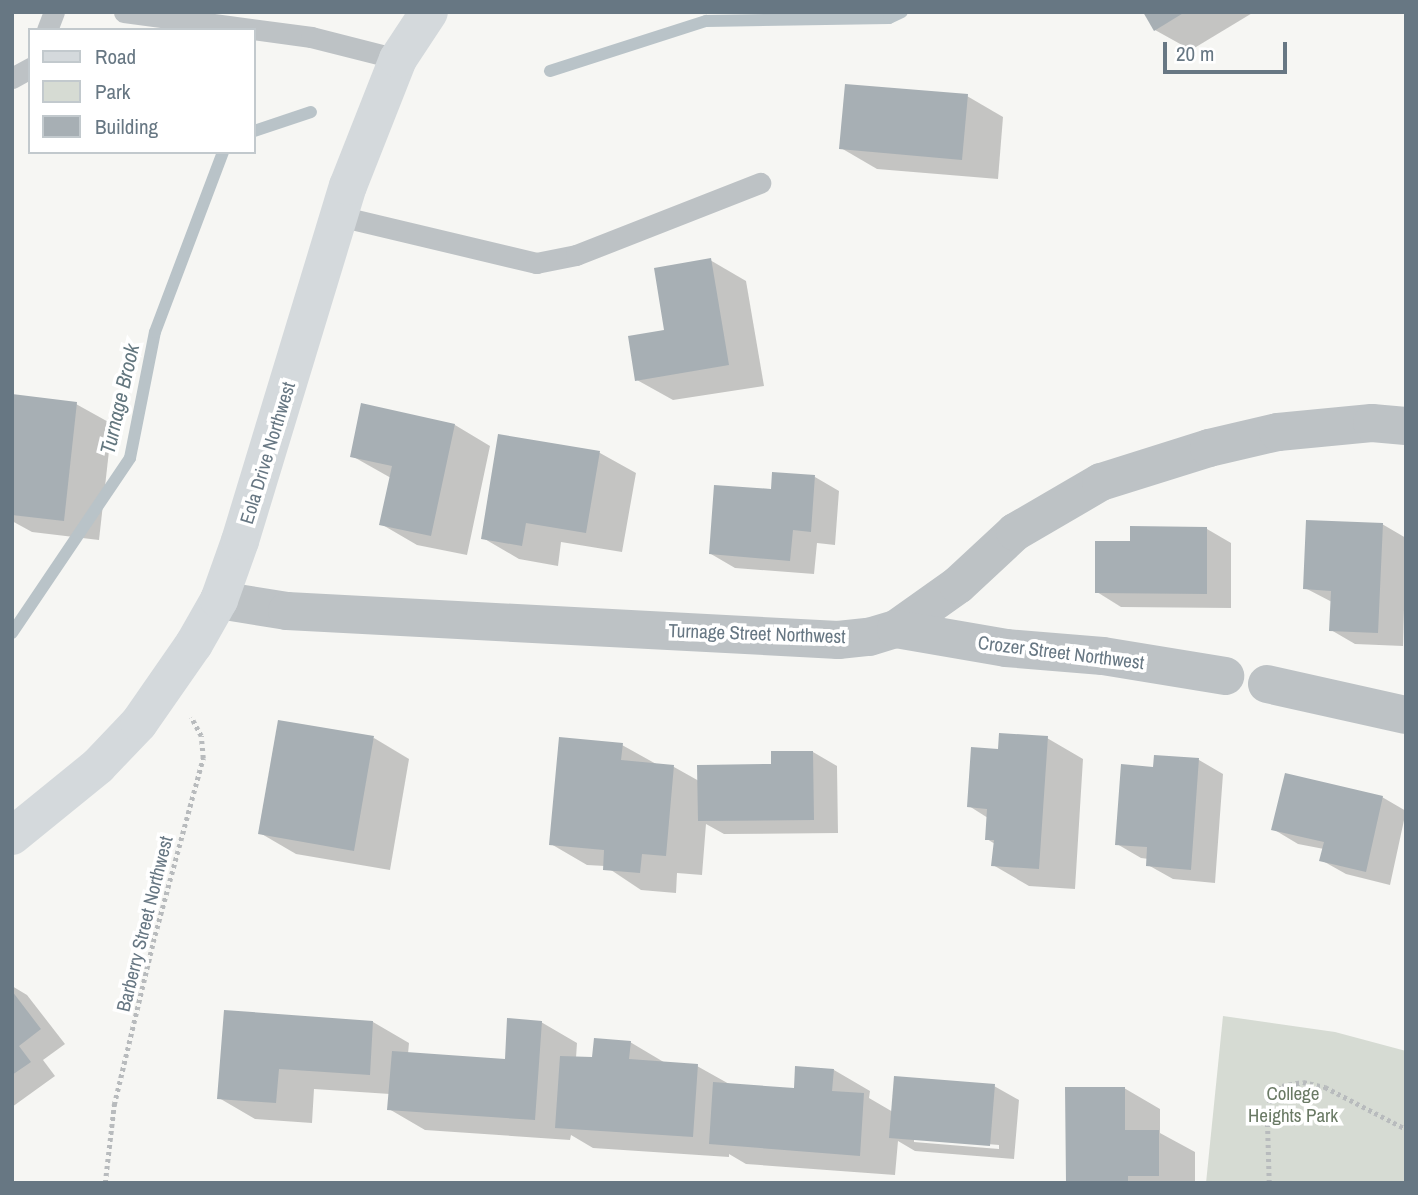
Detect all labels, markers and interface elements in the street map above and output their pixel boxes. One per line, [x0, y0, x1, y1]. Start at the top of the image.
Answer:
legend [28, 28, 256, 154]
scale bar [1166, 28, 1290, 72]
text: 20 m [1176, 39, 1214, 68]
text: Road [95, 42, 136, 71]
text: Park [95, 77, 130, 106]
text: Building [95, 112, 158, 141]
water label: Turnage Brook [95, 341, 145, 457]
street label: Eola Drive Northwest [236, 379, 300, 527]
street label: Turnage Street Northwest [668, 620, 846, 648]
street label: Crozer Street Northwest [977, 632, 1145, 674]
street label: Barberry Street Northwest [112, 834, 178, 1014]
park label: College Heights Park [1248, 1083, 1338, 1127]

